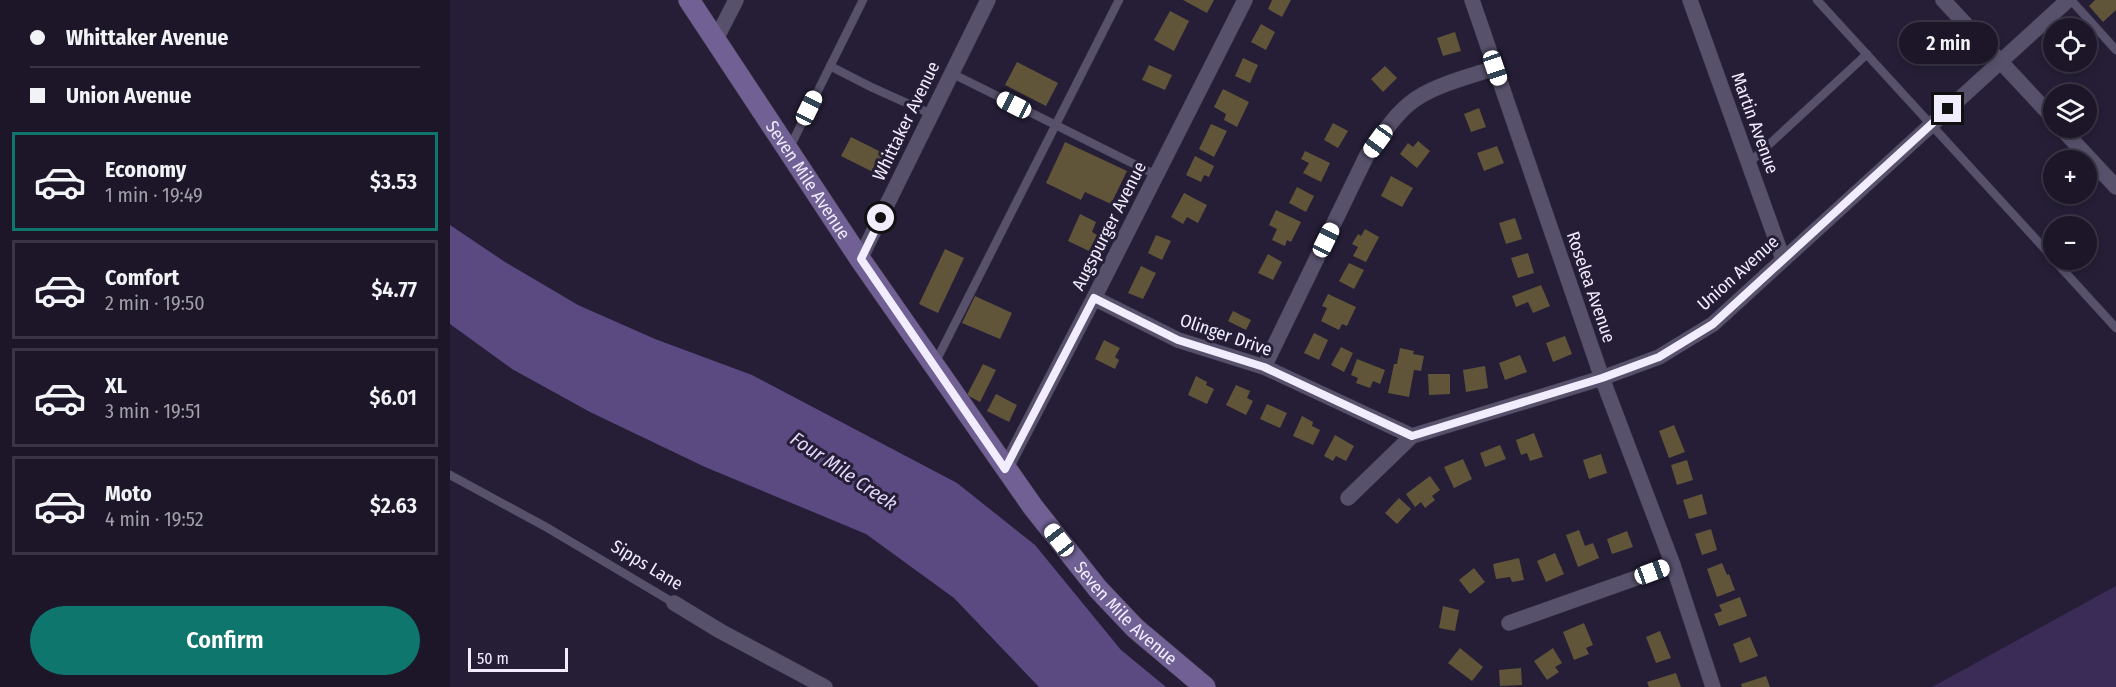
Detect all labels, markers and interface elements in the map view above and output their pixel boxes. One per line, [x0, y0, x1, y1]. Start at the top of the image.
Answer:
map controls [2043, 18, 2097, 270]
button: locate [2043, 18, 2097, 72]
callout: 2 min [1898, 22, 1997, 64]
text: Whittaker Avenue [66, 24, 228, 51]
text: 2 min [1926, 31, 1971, 55]
car [1481, 48, 1509, 88]
street label: Whittaker Avenue [868, 58, 944, 184]
street label: Martin Avenue [1727, 69, 1784, 177]
text: Union Avenue [66, 82, 191, 109]
button: layers [2043, 84, 2097, 138]
car [793, 88, 825, 128]
car [994, 89, 1034, 121]
route end [1934, 95, 1961, 122]
street label: Seven Mile Avenue [761, 117, 855, 244]
car [1360, 121, 1396, 161]
button: + [2043, 150, 2097, 204]
icon: car [33, 155, 87, 209]
text: Economy [105, 156, 186, 183]
street label: Augspurger Avenue [1067, 158, 1151, 294]
text: $3.53 [370, 168, 417, 195]
text: 1 min · 19:49 [105, 183, 203, 207]
route start [867, 204, 894, 231]
button: − [2043, 216, 2097, 270]
car [1310, 220, 1342, 260]
street label: Roselea Avenue [1562, 229, 1620, 346]
street label: Union Avenue [1693, 231, 1783, 315]
icon: car [33, 263, 87, 317]
text: Comfort [105, 264, 179, 291]
text: $4.77 [371, 276, 417, 303]
text: 2 min · 19:50 [105, 291, 205, 315]
street label: Olinger Drive [1177, 309, 1275, 361]
icon: car [33, 371, 87, 425]
text: XL [105, 372, 127, 399]
text: $6.01 [370, 384, 417, 411]
text: 3 min · 19:51 [105, 399, 201, 423]
water label: Four Mile Creek [786, 426, 902, 516]
icon: car [33, 479, 87, 533]
text: Moto [105, 480, 152, 507]
text: $2.63 [370, 492, 417, 519]
text: 4 min · 19:52 [105, 507, 204, 531]
car [1041, 520, 1077, 560]
street label: Sipps Lane [607, 535, 687, 595]
street label: Seven Mile Avenue [1069, 557, 1182, 670]
car [1632, 557, 1672, 587]
button: Confirm [30, 606, 420, 675]
scale bar [468, 645, 568, 672]
text: 50 m [477, 649, 509, 668]

